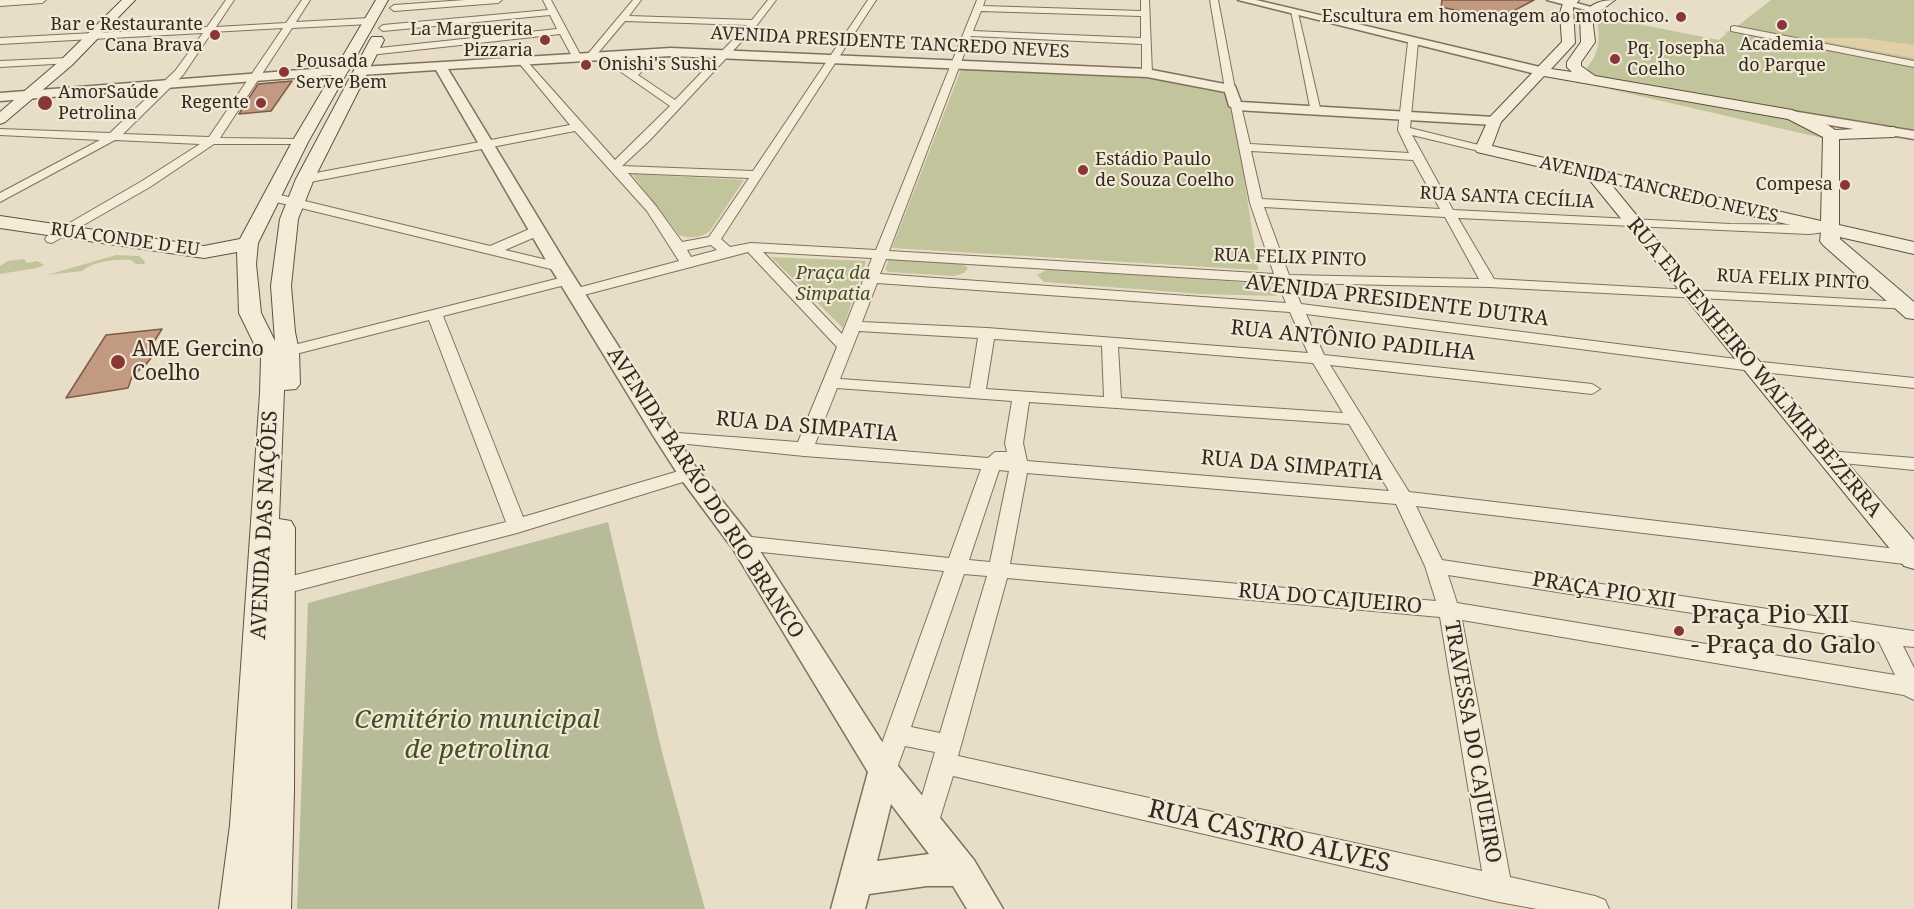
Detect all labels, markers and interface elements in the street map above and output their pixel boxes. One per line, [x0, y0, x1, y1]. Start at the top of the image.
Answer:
place label: Escultura em homenagem ao motochico. [1321, 6, 1669, 28]
marker: Escultura em homenagem ao motochico. [1674, 10, 1688, 24]
place label: Bar e Restaurante Cana Brava [50, 14, 203, 57]
marker: Academia do Parque [1775, 18, 1789, 32]
place label: La Marguerita Pizzaria [410, 19, 533, 62]
street label: AVENIDA PRESIDENTE TANCREDO NEVES [710, 23, 1070, 63]
marker: Bar e Restaurante Cana Brava [208, 28, 222, 42]
marker: La Marguerita Pizzaria [538, 33, 552, 47]
place label: Academia do Parque [1738, 34, 1826, 76]
place label: Pq. Josepha Coelho [1627, 38, 1725, 80]
place label: Pousada Serve Bem [296, 51, 387, 94]
marker: Pq. Josepha Coelho [1608, 52, 1622, 66]
place label: Onishi's Sushi [598, 54, 717, 76]
marker: Onishi's Sushi [579, 58, 593, 72]
marker: Pousada Serve Bem [277, 65, 291, 79]
place label: AmorSaúde Petrolina [58, 82, 159, 124]
place label: Regente [181, 92, 249, 114]
marker: AmorSaúde Petrolina [36, 94, 54, 112]
marker: Regente [254, 96, 268, 110]
place label: Estádio Paulo de Souza Coelho [1095, 149, 1234, 192]
street label: AVENIDA TANCREDO NEVES [1538, 152, 1780, 228]
marker: Estádio Paulo de Souza Coelho [1076, 163, 1090, 177]
place label: Compesa [1756, 174, 1833, 196]
marker: Compesa [1838, 178, 1852, 192]
street label: RUA SANTA CECÍLIA [1419, 183, 1595, 213]
street label: RUA ENGENHEIRO WALMIR BEZERRA [1621, 213, 1887, 523]
street label: RUA CONDE D EU [49, 219, 201, 261]
street label: RUA FELIX PINTO [1213, 245, 1367, 271]
park label: Praça da Simpatia [796, 263, 870, 306]
street label: RUA FELIX PINTO [1716, 265, 1870, 295]
street label: AVENIDA PRESIDENTE DUTRA [1244, 270, 1550, 332]
street label: RUA ANTÔNIO PADILHA [1229, 316, 1477, 366]
place label: AME Gercino Coelho [132, 337, 264, 387]
street label: AVENIDA BARÃO DO RIO BRANCO [601, 343, 809, 643]
marker: AME Gercino Coelho [109, 353, 127, 371]
street label: RUA DA SIMPATIA [715, 406, 899, 448]
street label: AVENIDA DAS NAÇÕES [246, 410, 284, 640]
street label: RUA DA SIMPATIA [1200, 445, 1384, 487]
street label: PRAÇA PIO XII [1531, 567, 1677, 615]
street label: RUA DO CAJUEIRO [1237, 578, 1423, 620]
place label: Praça Pio XII - Praça do Galo [1691, 600, 1876, 662]
street label: TRAVESSA DO CAJUEIRO [1438, 619, 1506, 865]
marker: Praça Pio XII - Praça do Galo [1672, 624, 1686, 638]
park label: Cemitério municipal de petrolina [354, 705, 600, 766]
street label: RUA CASTRO ALVES [1145, 794, 1393, 880]

